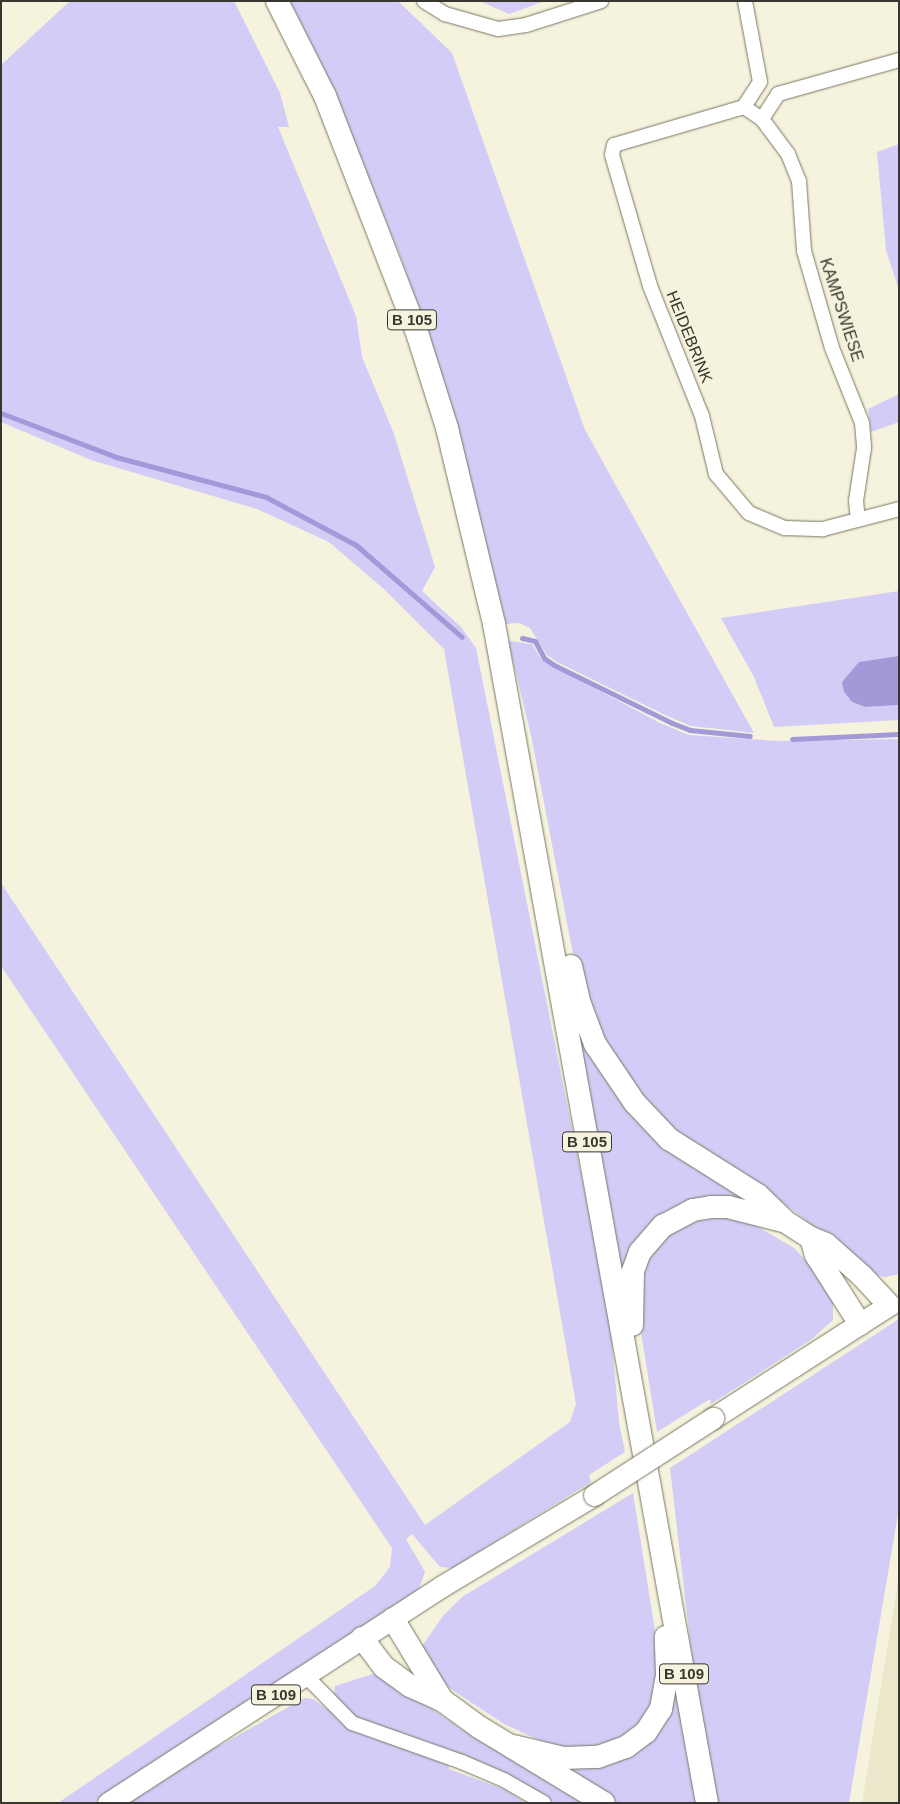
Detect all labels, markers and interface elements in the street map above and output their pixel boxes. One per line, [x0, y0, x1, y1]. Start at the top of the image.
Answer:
street label: KAMPSWIESE [815, 256, 867, 364]
street label: HEIDEBRINK [662, 288, 716, 386]
road number: B 105 [386, 308, 438, 332]
road number: B 105 [561, 1130, 613, 1154]
road number: B 109 [658, 1662, 710, 1686]
road number: B 109 [250, 1682, 302, 1708]

